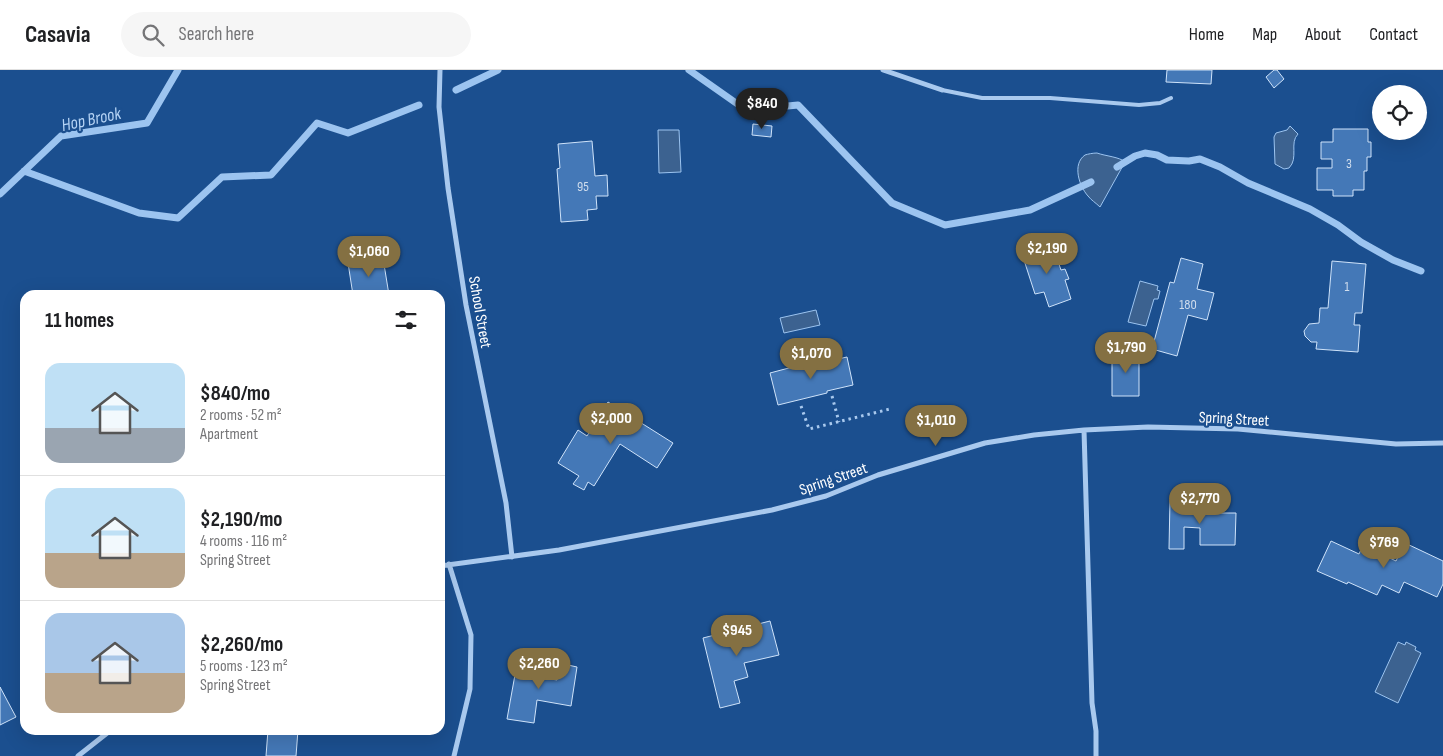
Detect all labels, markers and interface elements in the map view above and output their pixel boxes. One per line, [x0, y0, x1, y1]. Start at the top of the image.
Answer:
search box [121, 12, 471, 57]
text: Casavia [25, 20, 91, 49]
icon: search [139, 21, 167, 49]
text: Search here [179, 23, 254, 46]
text: Home [1189, 24, 1224, 45]
text: Map [1252, 24, 1277, 45]
text: About [1305, 24, 1341, 45]
text: Contact [1369, 24, 1418, 45]
map controls [1372, 85, 1427, 140]
button: locate [1372, 85, 1427, 140]
pin: $840 [732, 88, 792, 130]
text: $840 [747, 94, 777, 113]
water label: Hop Brook [59, 103, 124, 136]
house number: 3 [1346, 155, 1352, 172]
house number: 95 [577, 178, 589, 195]
pin: $2,190 [1006, 232, 1088, 275]
pin: $1,060 [328, 236, 410, 278]
text: $2,190 [1027, 239, 1067, 258]
text: $1,060 [348, 242, 390, 261]
street label: School Street [464, 275, 495, 350]
house number: 1 [1345, 278, 1350, 295]
house number: 180 [1179, 296, 1197, 313]
icon: filters [392, 306, 420, 334]
text: 11 homes [45, 308, 114, 333]
pin: $1,790 [1085, 332, 1167, 374]
pin: $1,070 [770, 338, 852, 380]
text: $1,790 [1106, 338, 1146, 357]
text: $1,070 [791, 344, 831, 363]
text: $840/mo [200, 381, 270, 406]
icon: home [85, 383, 145, 443]
pin: $2,000 [570, 402, 652, 445]
pin: $1,010 [895, 404, 977, 447]
text: 2 rooms · 52 m² [200, 406, 282, 425]
street label: Spring Street [1198, 408, 1270, 431]
text: $2,000 [590, 409, 632, 428]
text: $1,010 [916, 411, 956, 430]
text: Apartment [200, 425, 258, 444]
street label: Spring Street [797, 459, 870, 500]
pin: $2,770 [1159, 482, 1241, 525]
text: $2,770 [1180, 489, 1220, 508]
text: $2,190/mo [200, 507, 282, 532]
icon: home [85, 508, 145, 568]
pin: $769 [1354, 526, 1414, 569]
text: 4 rooms · 116 m² [200, 532, 287, 551]
text: $769 [1369, 533, 1399, 552]
text: Spring Street [200, 551, 271, 570]
pin: $945 [707, 614, 767, 657]
text: $945 [722, 621, 752, 640]
text: $2,260/mo [200, 632, 283, 657]
icon: home [85, 633, 145, 693]
pin: $2,260 [498, 648, 580, 690]
text: $2,260 [518, 654, 560, 673]
text: 5 rooms · 123 m² [200, 657, 288, 676]
text: Spring Street [200, 676, 271, 695]

